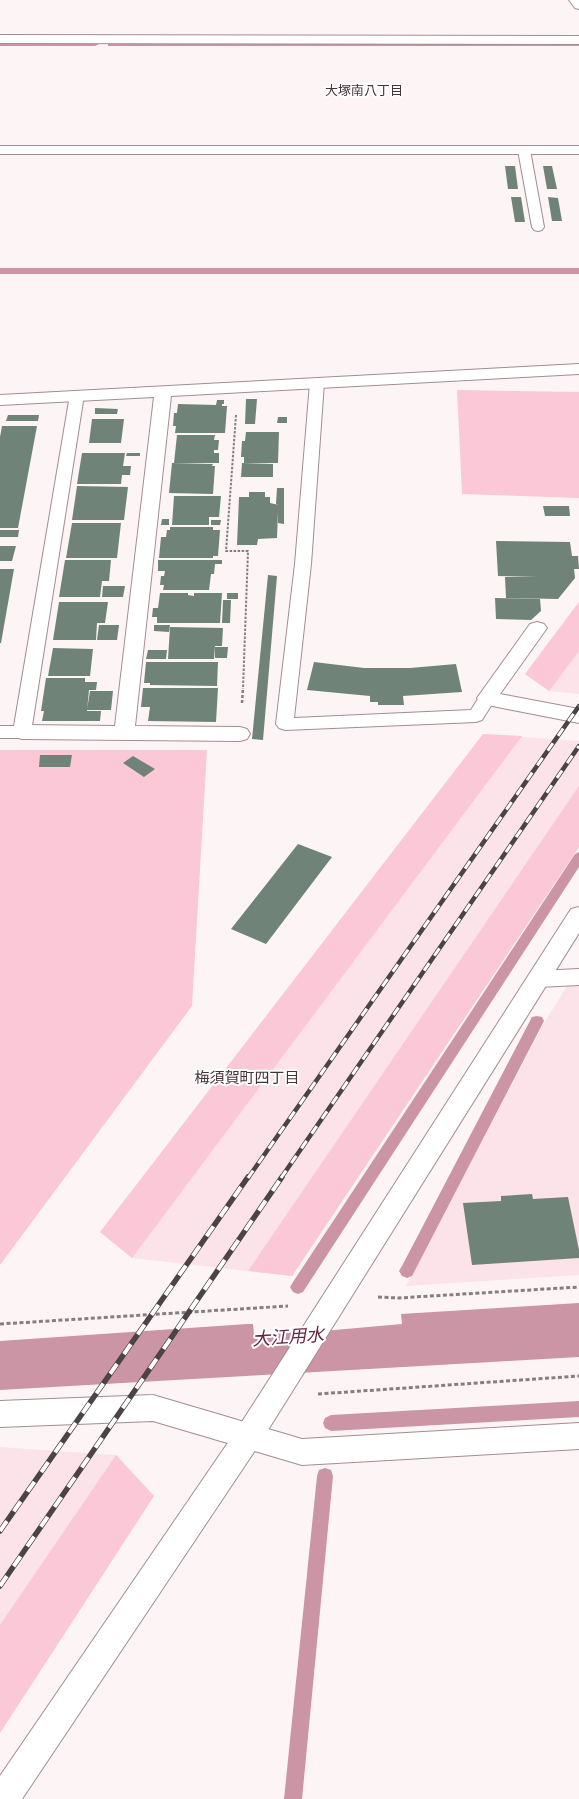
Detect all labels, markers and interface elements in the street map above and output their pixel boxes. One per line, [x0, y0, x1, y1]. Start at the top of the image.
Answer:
district label: 大塚南八丁目 [325, 83, 403, 99]
district label: 梅須賀町四丁目 [195, 1069, 299, 1087]
water label: 大江用水 [251, 1324, 325, 1350]

